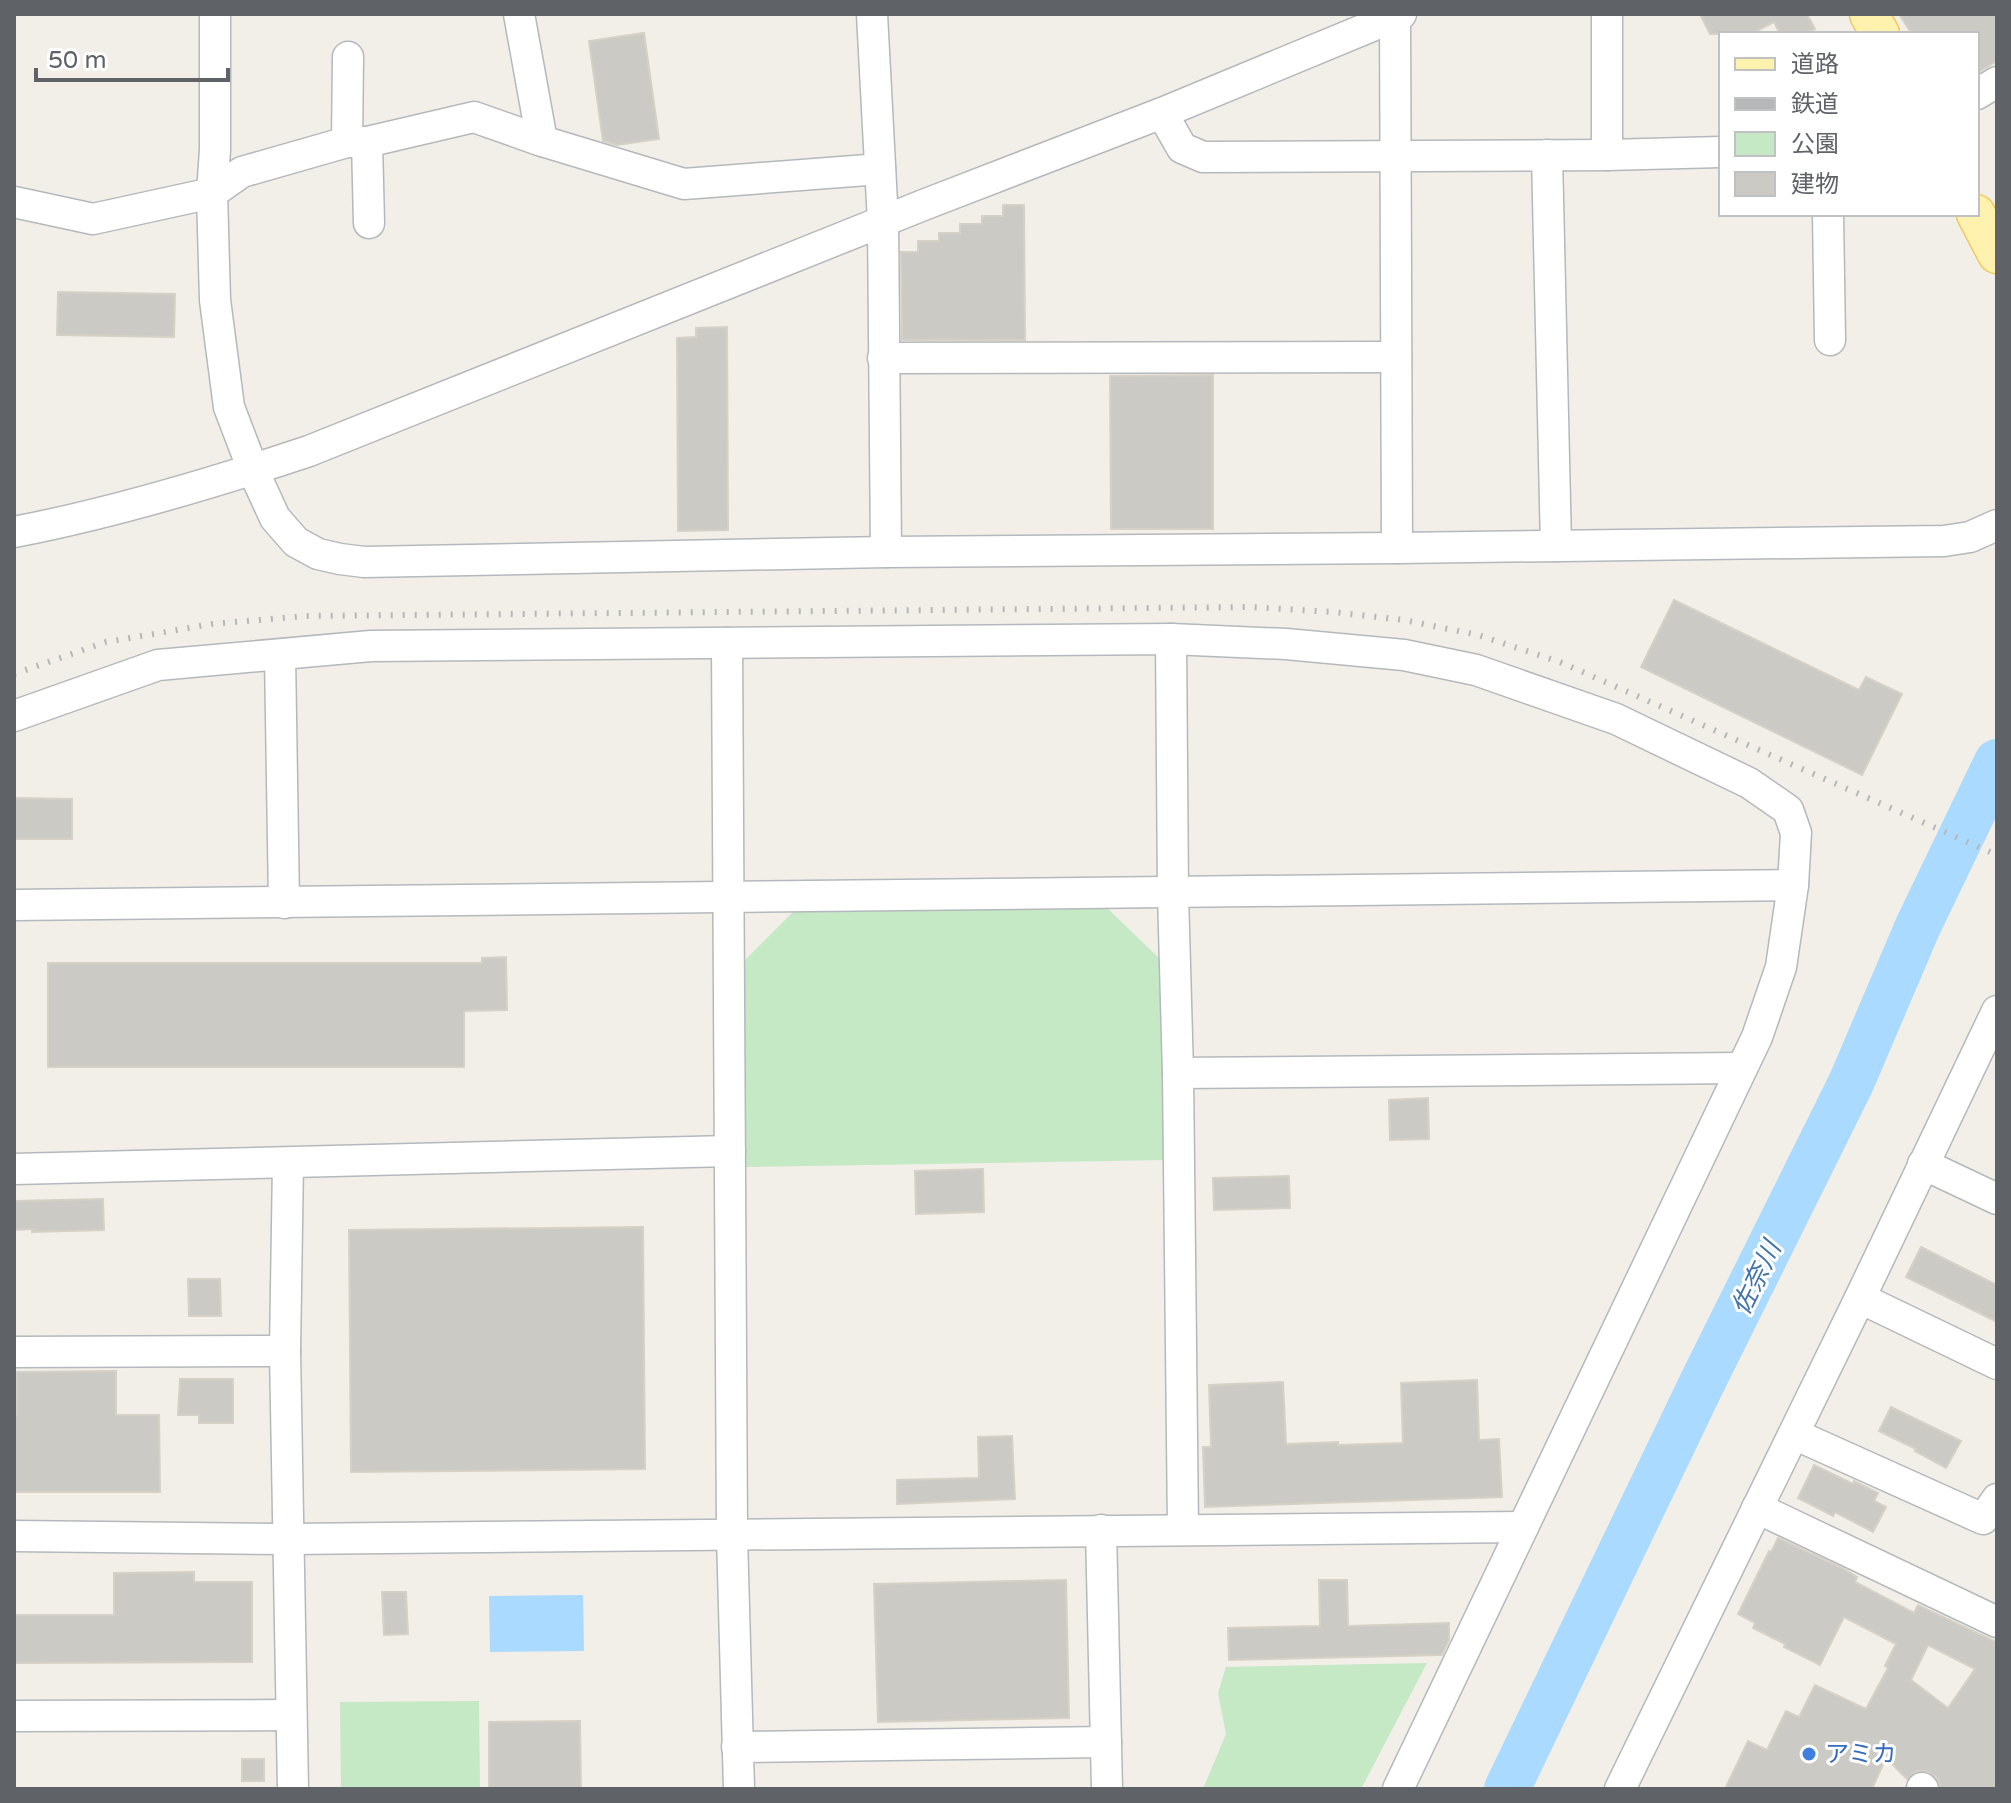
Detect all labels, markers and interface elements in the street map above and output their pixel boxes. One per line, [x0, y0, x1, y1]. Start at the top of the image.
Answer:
scale bar [36, 32, 228, 82]
legend [1719, 32, 1979, 216]
text: 50 m [48, 46, 106, 75]
text: 道路 [1791, 50, 1839, 79]
text: 鉄道 [1791, 90, 1839, 119]
text: 公園 [1791, 130, 1839, 159]
text: 建物 [1791, 170, 1839, 199]
water label: 佐奈川 [1725, 1234, 1789, 1320]
place label: アミカ [1825, 1740, 1897, 1769]
marker: アミカ [1800, 1745, 1818, 1763]

